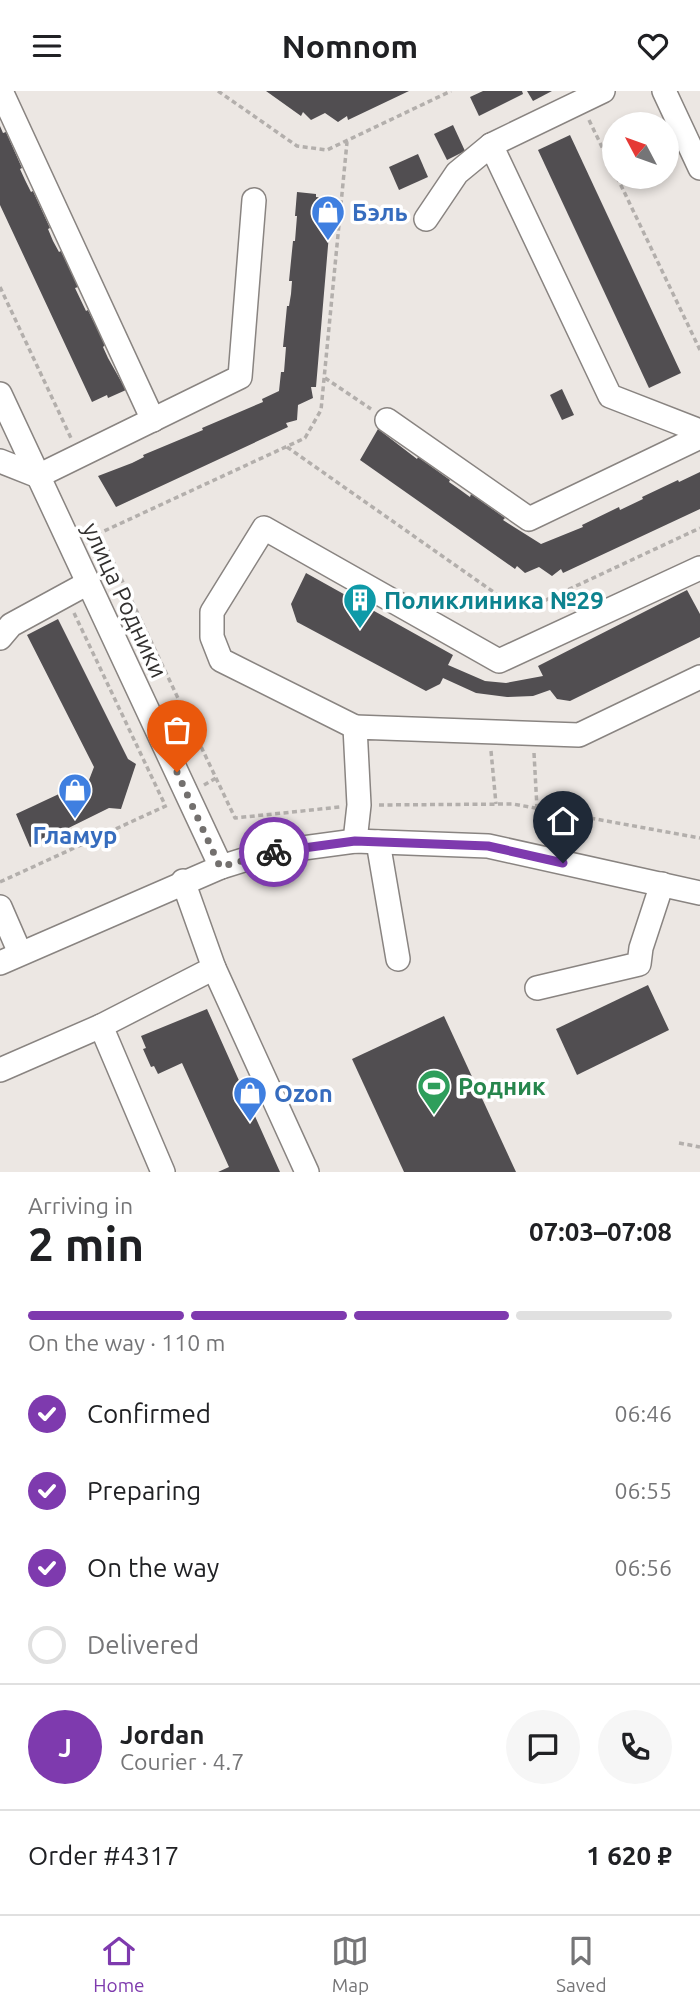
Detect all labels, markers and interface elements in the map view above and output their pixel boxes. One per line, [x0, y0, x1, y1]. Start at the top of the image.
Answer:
icon: menu [28, 27, 66, 65]
icon: heart [634, 27, 672, 65]
text: Nomnom [282, 28, 418, 64]
north arrow [602, 112, 679, 189]
map controls [602, 112, 679, 189]
shop icon: Бэль [309, 193, 347, 242]
place label: Бэль [352, 199, 408, 226]
street label: улица Родники [77, 518, 173, 682]
building icon: Поликлиника №29 [341, 581, 379, 630]
place label: Поликлиника №29 [384, 587, 604, 614]
pin [147, 700, 207, 772]
icon: bag [158, 711, 196, 749]
shop icon: Гламур [56, 771, 94, 820]
pin [533, 791, 593, 863]
icon: home [544, 802, 582, 840]
courier [239, 817, 309, 887]
place label: Гламур [33, 822, 117, 849]
icon: bike [255, 833, 293, 871]
sports icon: Родник [415, 1067, 453, 1116]
place label: Родник [458, 1073, 546, 1100]
shop icon: Ozon [231, 1074, 269, 1123]
place label: Ozon [274, 1080, 333, 1107]
text: Arriving in [28, 1193, 133, 1218]
text: 07:03–07:08 [529, 1217, 672, 1246]
text: 2 min [28, 1218, 144, 1270]
text: On the way · 110 m [28, 1330, 225, 1355]
icon: check [28, 1395, 66, 1433]
text: Confirmed [87, 1399, 211, 1428]
text: 06:46 [614, 1401, 672, 1426]
icon: check [28, 1472, 66, 1510]
text: Preparing [87, 1476, 201, 1505]
text: 06:55 [614, 1478, 672, 1503]
icon: check [28, 1549, 66, 1587]
text: On the way [87, 1553, 219, 1582]
text: 06:56 [614, 1555, 672, 1580]
text: Delivered [87, 1630, 199, 1659]
button: chat [506, 1710, 580, 1784]
button: phone [598, 1710, 672, 1784]
text: Jordan [120, 1720, 205, 1749]
text: J [58, 1733, 72, 1762]
text: Courier · 4.7 [120, 1749, 244, 1774]
text: Order #4317 [28, 1841, 179, 1870]
text: 1 620 ₽ [586, 1841, 672, 1870]
tab: Home [93, 1932, 145, 1996]
tab: Map [331, 1932, 369, 1996]
tab: Saved [556, 1932, 607, 1996]

